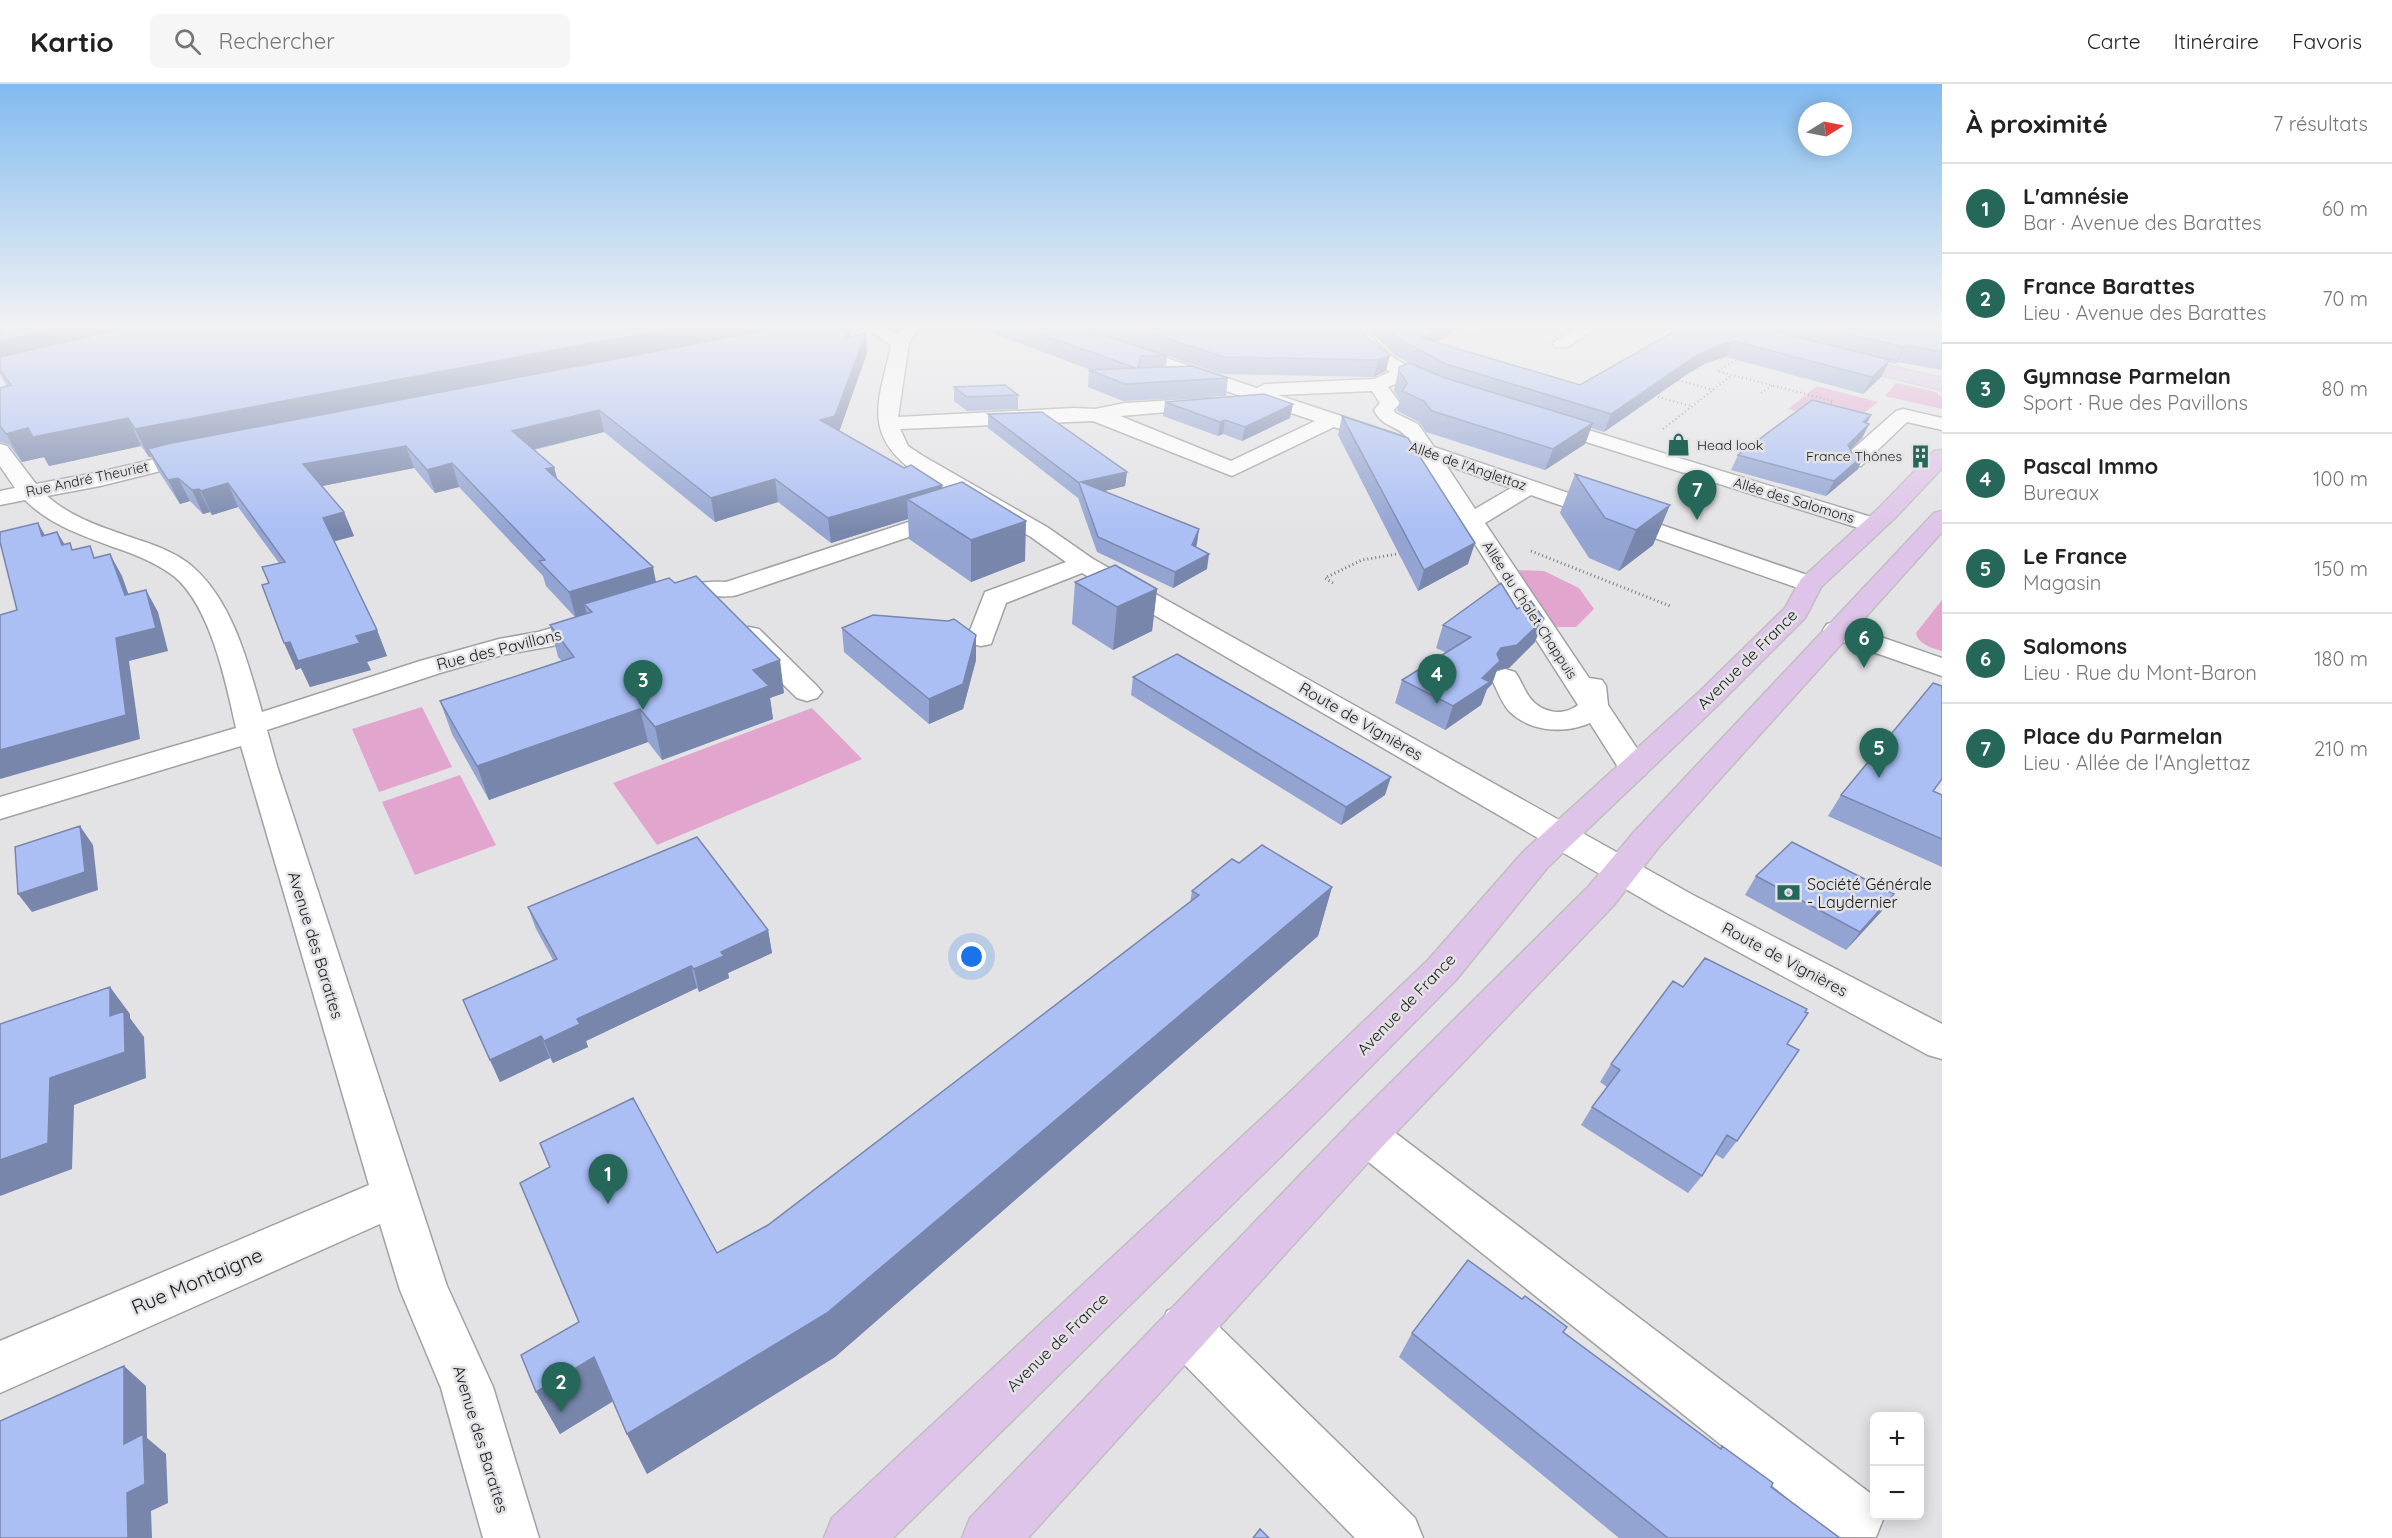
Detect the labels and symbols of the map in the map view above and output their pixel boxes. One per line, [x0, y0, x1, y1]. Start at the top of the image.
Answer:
north arrow [1798, 102, 1852, 156]
shop icon: Head look [1666, 432, 1692, 458]
place label: Head look [1697, 436, 1763, 454]
street label: Allée de l'Anglettaz [1407, 438, 1529, 495]
building icon: France Thônes [1907, 443, 1933, 469]
place label: France Thônes [1806, 447, 1902, 465]
street label: Rue André Theuriet [24, 457, 150, 501]
pin: 7 [1678, 470, 1716, 520]
street label: Allée des Salomons [1731, 473, 1857, 527]
street label: Allée du Chalet Chappuis [1479, 538, 1581, 682]
street label: Avenue de France [1693, 605, 1801, 713]
pin: 6 [1844, 618, 1884, 668]
street label: Rue des Pavillons [434, 624, 564, 674]
pin: 4 [1418, 654, 1456, 704]
pin: 3 [624, 660, 662, 710]
street label: Route de Vignières [1296, 677, 1426, 765]
pin: 5 [1860, 728, 1898, 778]
street label: Avenue des Barattes [284, 869, 348, 1021]
place label: Société Générale - Laydernier [1807, 874, 1932, 912]
bank icon: Société Générale - Laydernier [1776, 880, 1802, 906]
street label: Route de Vignières [1719, 917, 1851, 1001]
your location [957, 942, 986, 971]
street label: Avenue de France [1352, 949, 1460, 1059]
pin: 1 [588, 1154, 628, 1204]
street label: Rue Montaigne [127, 1242, 266, 1319]
street label: Avenue de France [1002, 1288, 1112, 1396]
pin: 2 [542, 1362, 580, 1412]
street label: Avenue des Barattes [449, 1363, 513, 1515]

